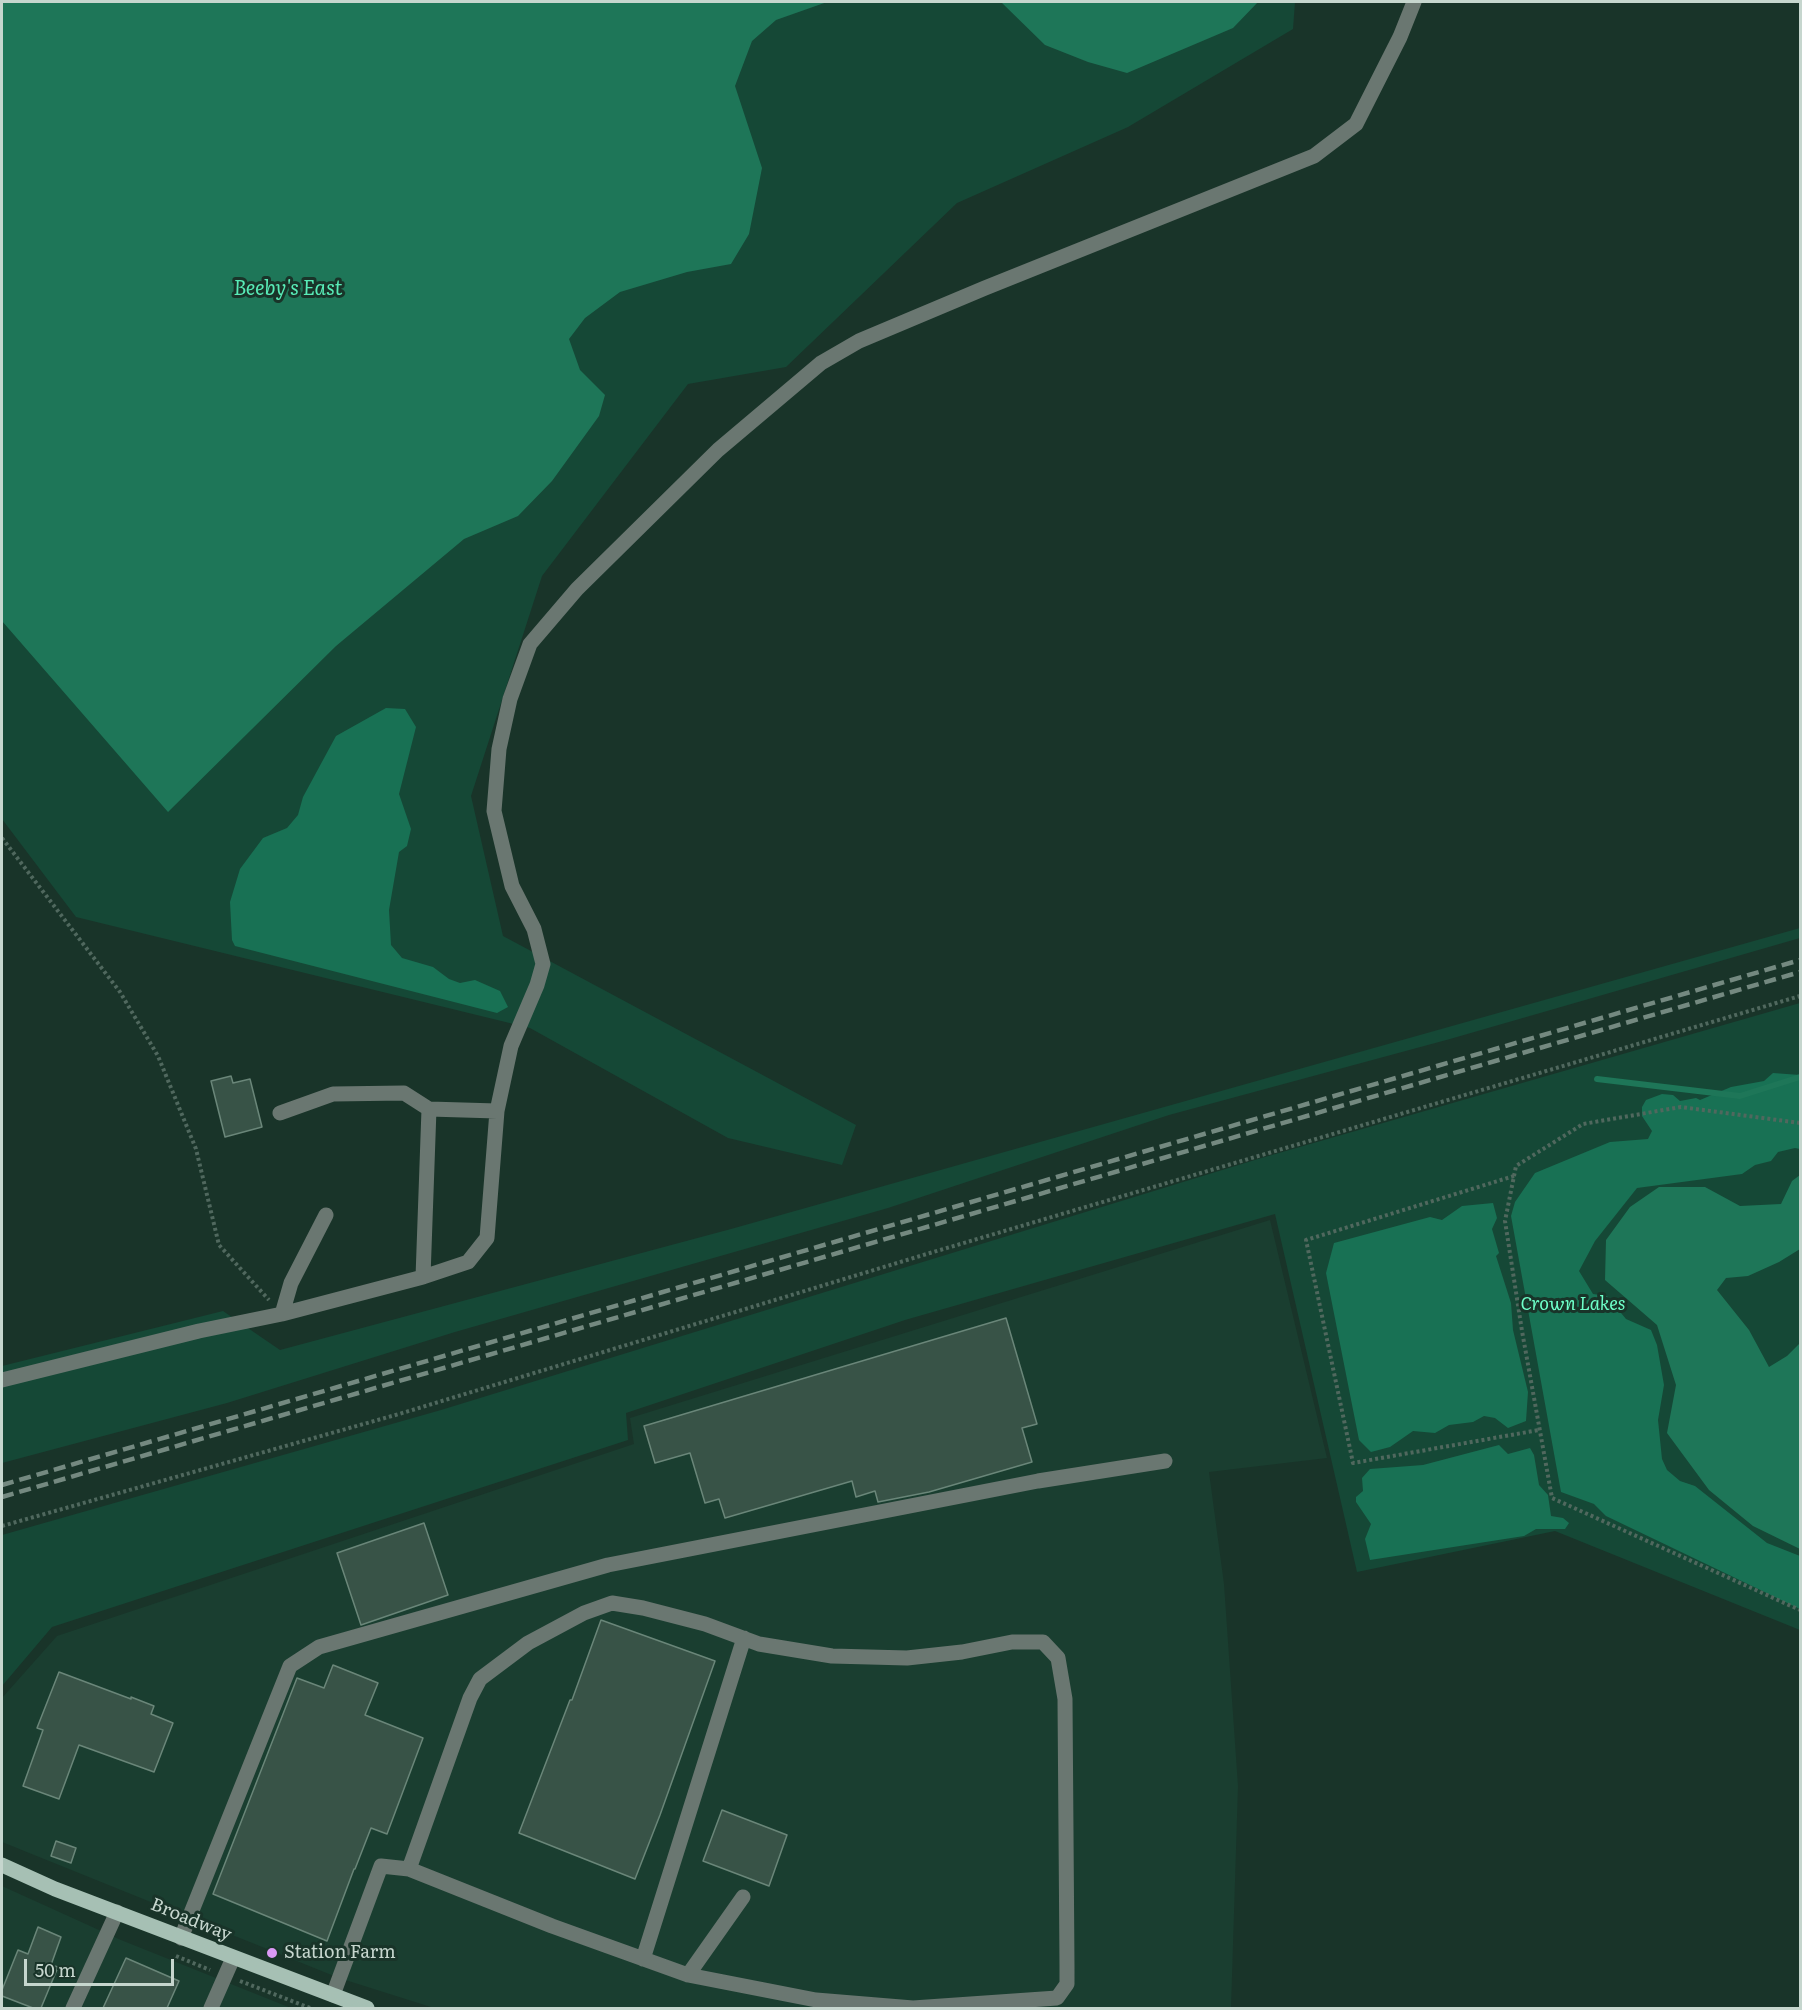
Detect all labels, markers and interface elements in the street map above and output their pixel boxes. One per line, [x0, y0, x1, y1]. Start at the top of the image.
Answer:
water label: Beeby's East [233, 277, 343, 301]
park label: Crown Lakes [1520, 1294, 1626, 1316]
street label: Broadway [147, 1894, 235, 1946]
place label: Station Farm [284, 1942, 396, 1964]
marker: Station Farm [265, 1946, 279, 1960]
scale bar [27, 1947, 177, 1985]
text: 50 m [35, 1956, 76, 1983]

